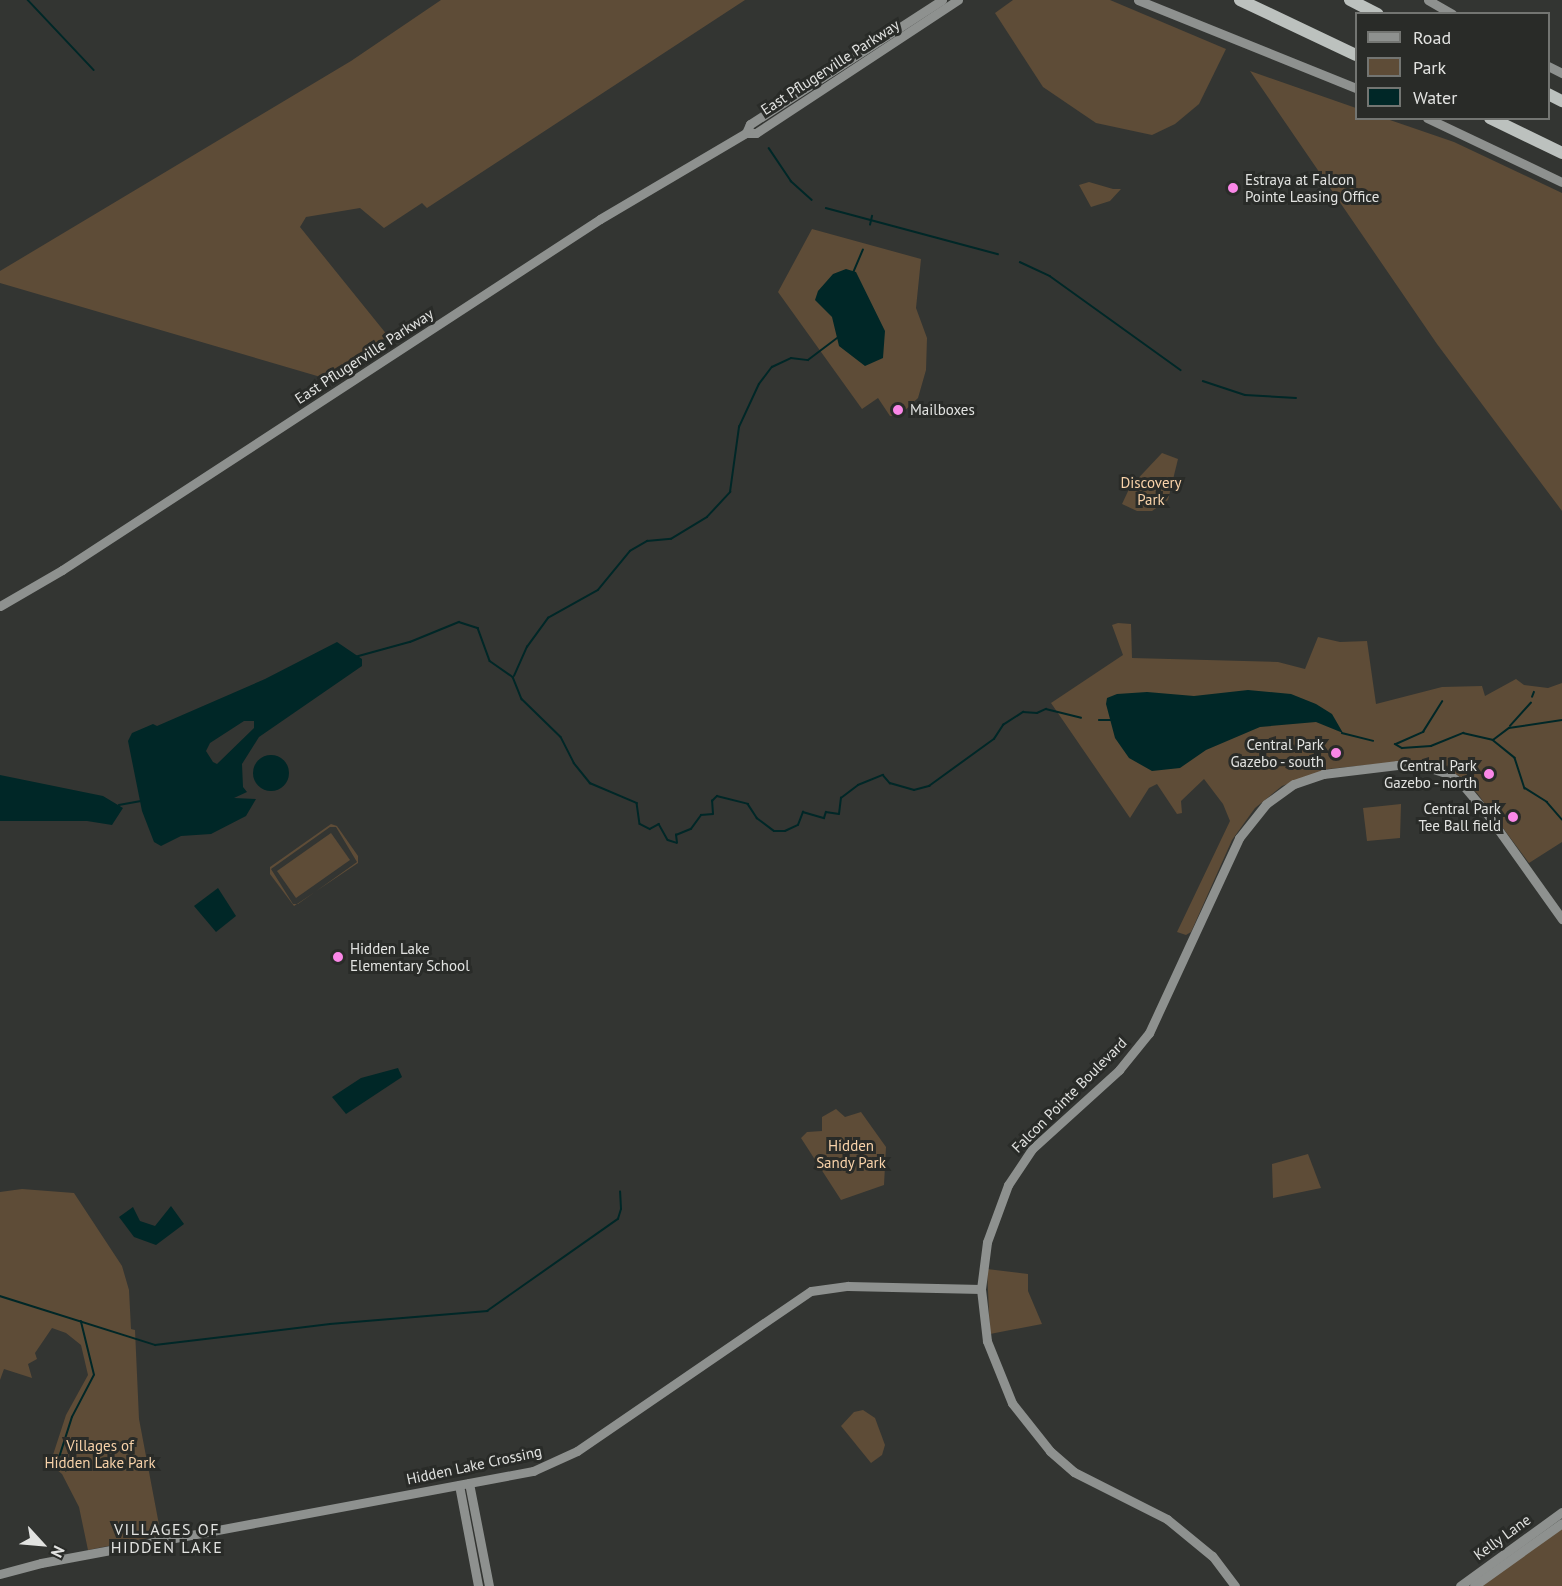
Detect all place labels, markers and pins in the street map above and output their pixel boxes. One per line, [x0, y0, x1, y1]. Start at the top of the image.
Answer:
place label: Estraya at Falcon Pointe Leasing Office [1245, 170, 1379, 205]
marker: Estraya at Falcon Pointe Leasing Office [1226, 181, 1240, 195]
place label: Mailboxes [910, 401, 975, 419]
marker: Mailboxes [891, 403, 905, 417]
place label: Central Park Gazebo - south [1228, 735, 1324, 770]
marker: Central Park Gazebo - south [1329, 746, 1343, 760]
place label: Central Park Gazebo - north [1382, 756, 1477, 791]
marker: Central Park Gazebo - north [1482, 767, 1496, 781]
place label: Central Park Tee Ball field [1418, 799, 1501, 834]
marker: Central Park Tee Ball field [1506, 810, 1520, 824]
place label: Hidden Lake Elementary School [350, 939, 470, 974]
marker: Hidden Lake Elementary School [331, 950, 345, 964]

